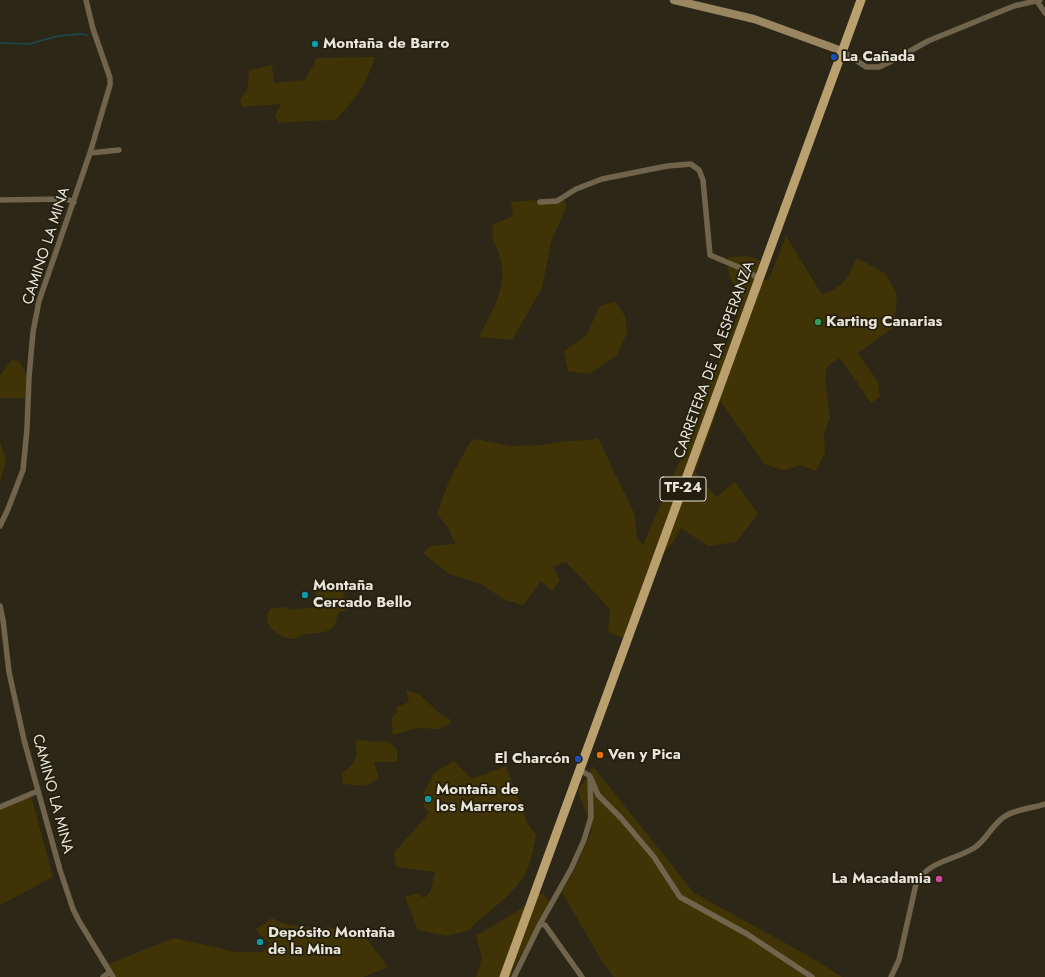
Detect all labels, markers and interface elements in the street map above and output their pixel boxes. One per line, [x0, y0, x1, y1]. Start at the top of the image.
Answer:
place label: Montaña de Barro [323, 35, 449, 53]
marker: Montaña de Barro [310, 39, 320, 49]
place label: La Cañada [842, 48, 915, 66]
marker: La Cañada [829, 52, 839, 62]
street label: CAMINO LA MINA [19, 185, 75, 307]
street label: CARRETERA DE LA ESPERANZA [671, 259, 759, 461]
place label: Karting Canarias [826, 313, 942, 331]
marker: Karting Canarias [813, 317, 823, 327]
road number: TF-24 [660, 477, 706, 501]
place label: Montaña Cercado Bello [313, 577, 412, 612]
marker: Montaña Cercado Bello [300, 590, 310, 600]
street label: CAMINO LA MINA [27, 732, 77, 856]
place label: Ven y Pica [608, 746, 681, 764]
place label: El Charcón [494, 750, 570, 768]
marker: Ven y Pica [595, 750, 605, 760]
marker: El Charcón [573, 754, 583, 764]
place label: Montaña de los Marreros [436, 781, 524, 816]
marker: Montaña de los Marreros [423, 794, 433, 804]
place label: La Macadamia [832, 870, 931, 888]
marker: La Macadamia [934, 874, 944, 884]
place label: Depósito Montaña de la Mina [268, 924, 395, 959]
marker: Depósito Montaña de la Mina [255, 937, 265, 947]

